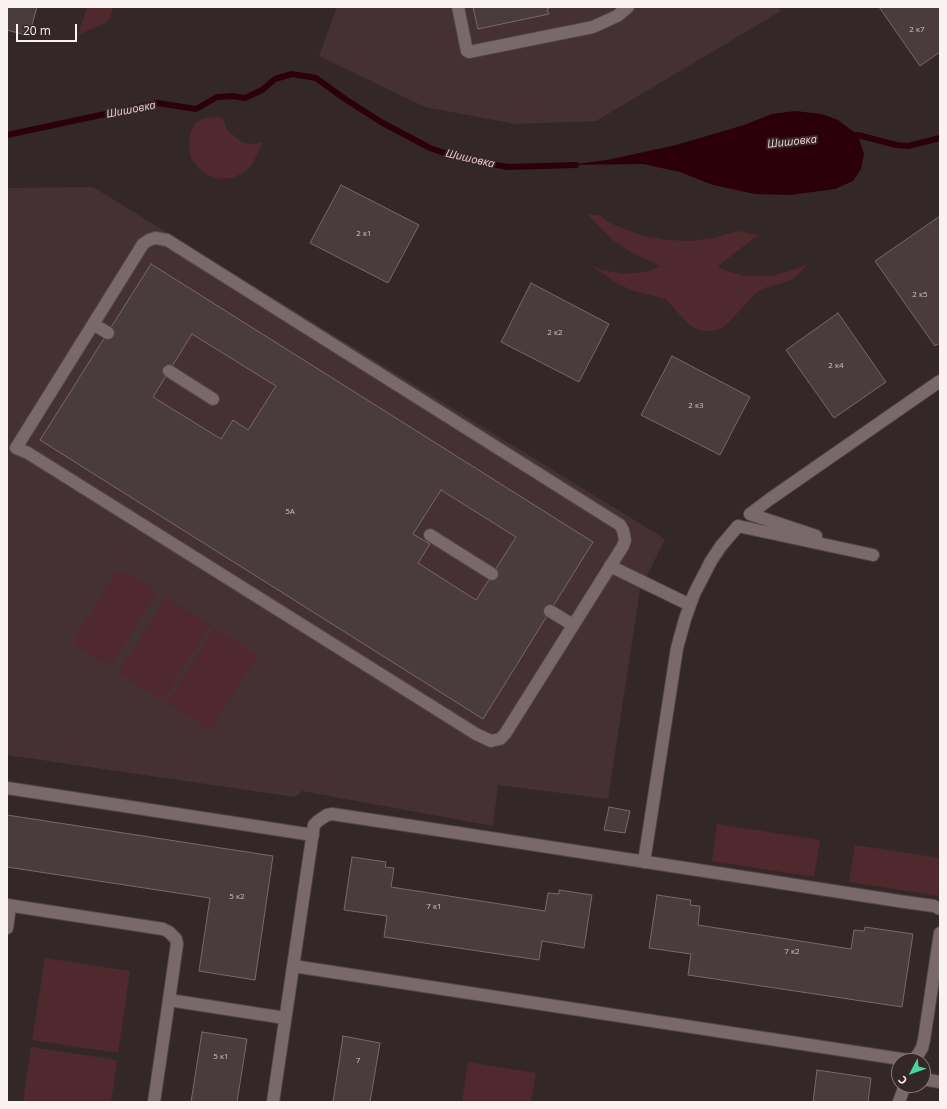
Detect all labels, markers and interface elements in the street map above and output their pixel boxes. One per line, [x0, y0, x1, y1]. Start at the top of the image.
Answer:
scale bar [18, 16, 79, 42]
text: 20 m [23, 22, 51, 39]
house number: 2 к7 [909, 25, 925, 35]
water label: Шишовка [105, 99, 157, 121]
water label: Шишовка [766, 133, 818, 151]
water label: Шишовка [444, 147, 496, 171]
house number: 2 к1 [356, 229, 372, 239]
house number: 2 к5 [912, 290, 928, 300]
house number: 2 к2 [547, 328, 563, 338]
house number: 2 к4 [828, 361, 844, 371]
house number: 2 к3 [688, 401, 704, 411]
house number: 5А [285, 507, 295, 517]
house number: 5 к2 [229, 892, 245, 902]
house number: 7 к1 [426, 902, 442, 912]
house number: 7 к2 [784, 947, 800, 957]
house number: 5 к1 [213, 1052, 229, 1062]
north arrow [891, 1053, 931, 1093]
house number: 7 [356, 1056, 360, 1066]
text: С [894, 1073, 910, 1088]

